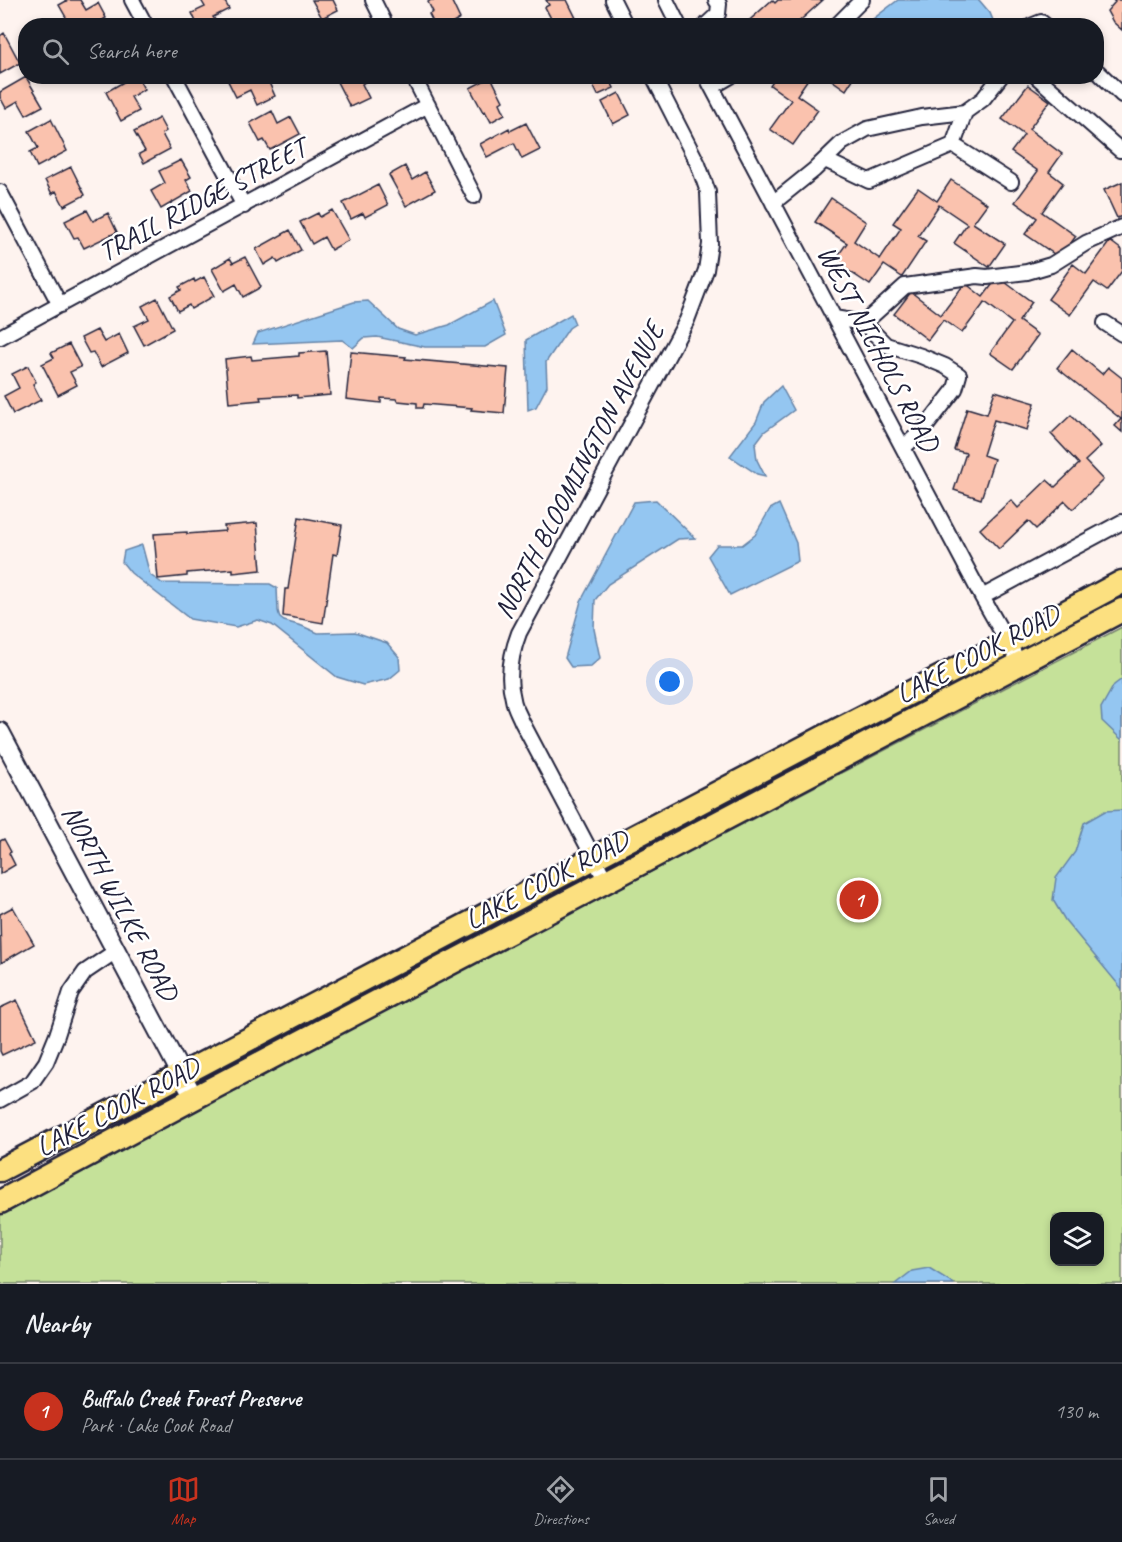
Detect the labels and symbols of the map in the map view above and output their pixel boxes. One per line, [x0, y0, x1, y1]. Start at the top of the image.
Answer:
street label: TRAIL RIDGE STREET [92, 127, 318, 269]
street label: WEST NICHOLS ROAD [810, 239, 949, 460]
street label: NORTH BLOOMINGTON AVENUE [485, 313, 673, 624]
street label: LAKE COOK ROAD [890, 594, 1067, 711]
your location [655, 667, 684, 696]
street label: NORTH WILKE ROAD [54, 799, 188, 1008]
street label: LAKE COOK ROAD [459, 820, 636, 937]
pin: 1 [840, 878, 878, 922]
street label: LAKE COOK ROAD [30, 1047, 207, 1164]

